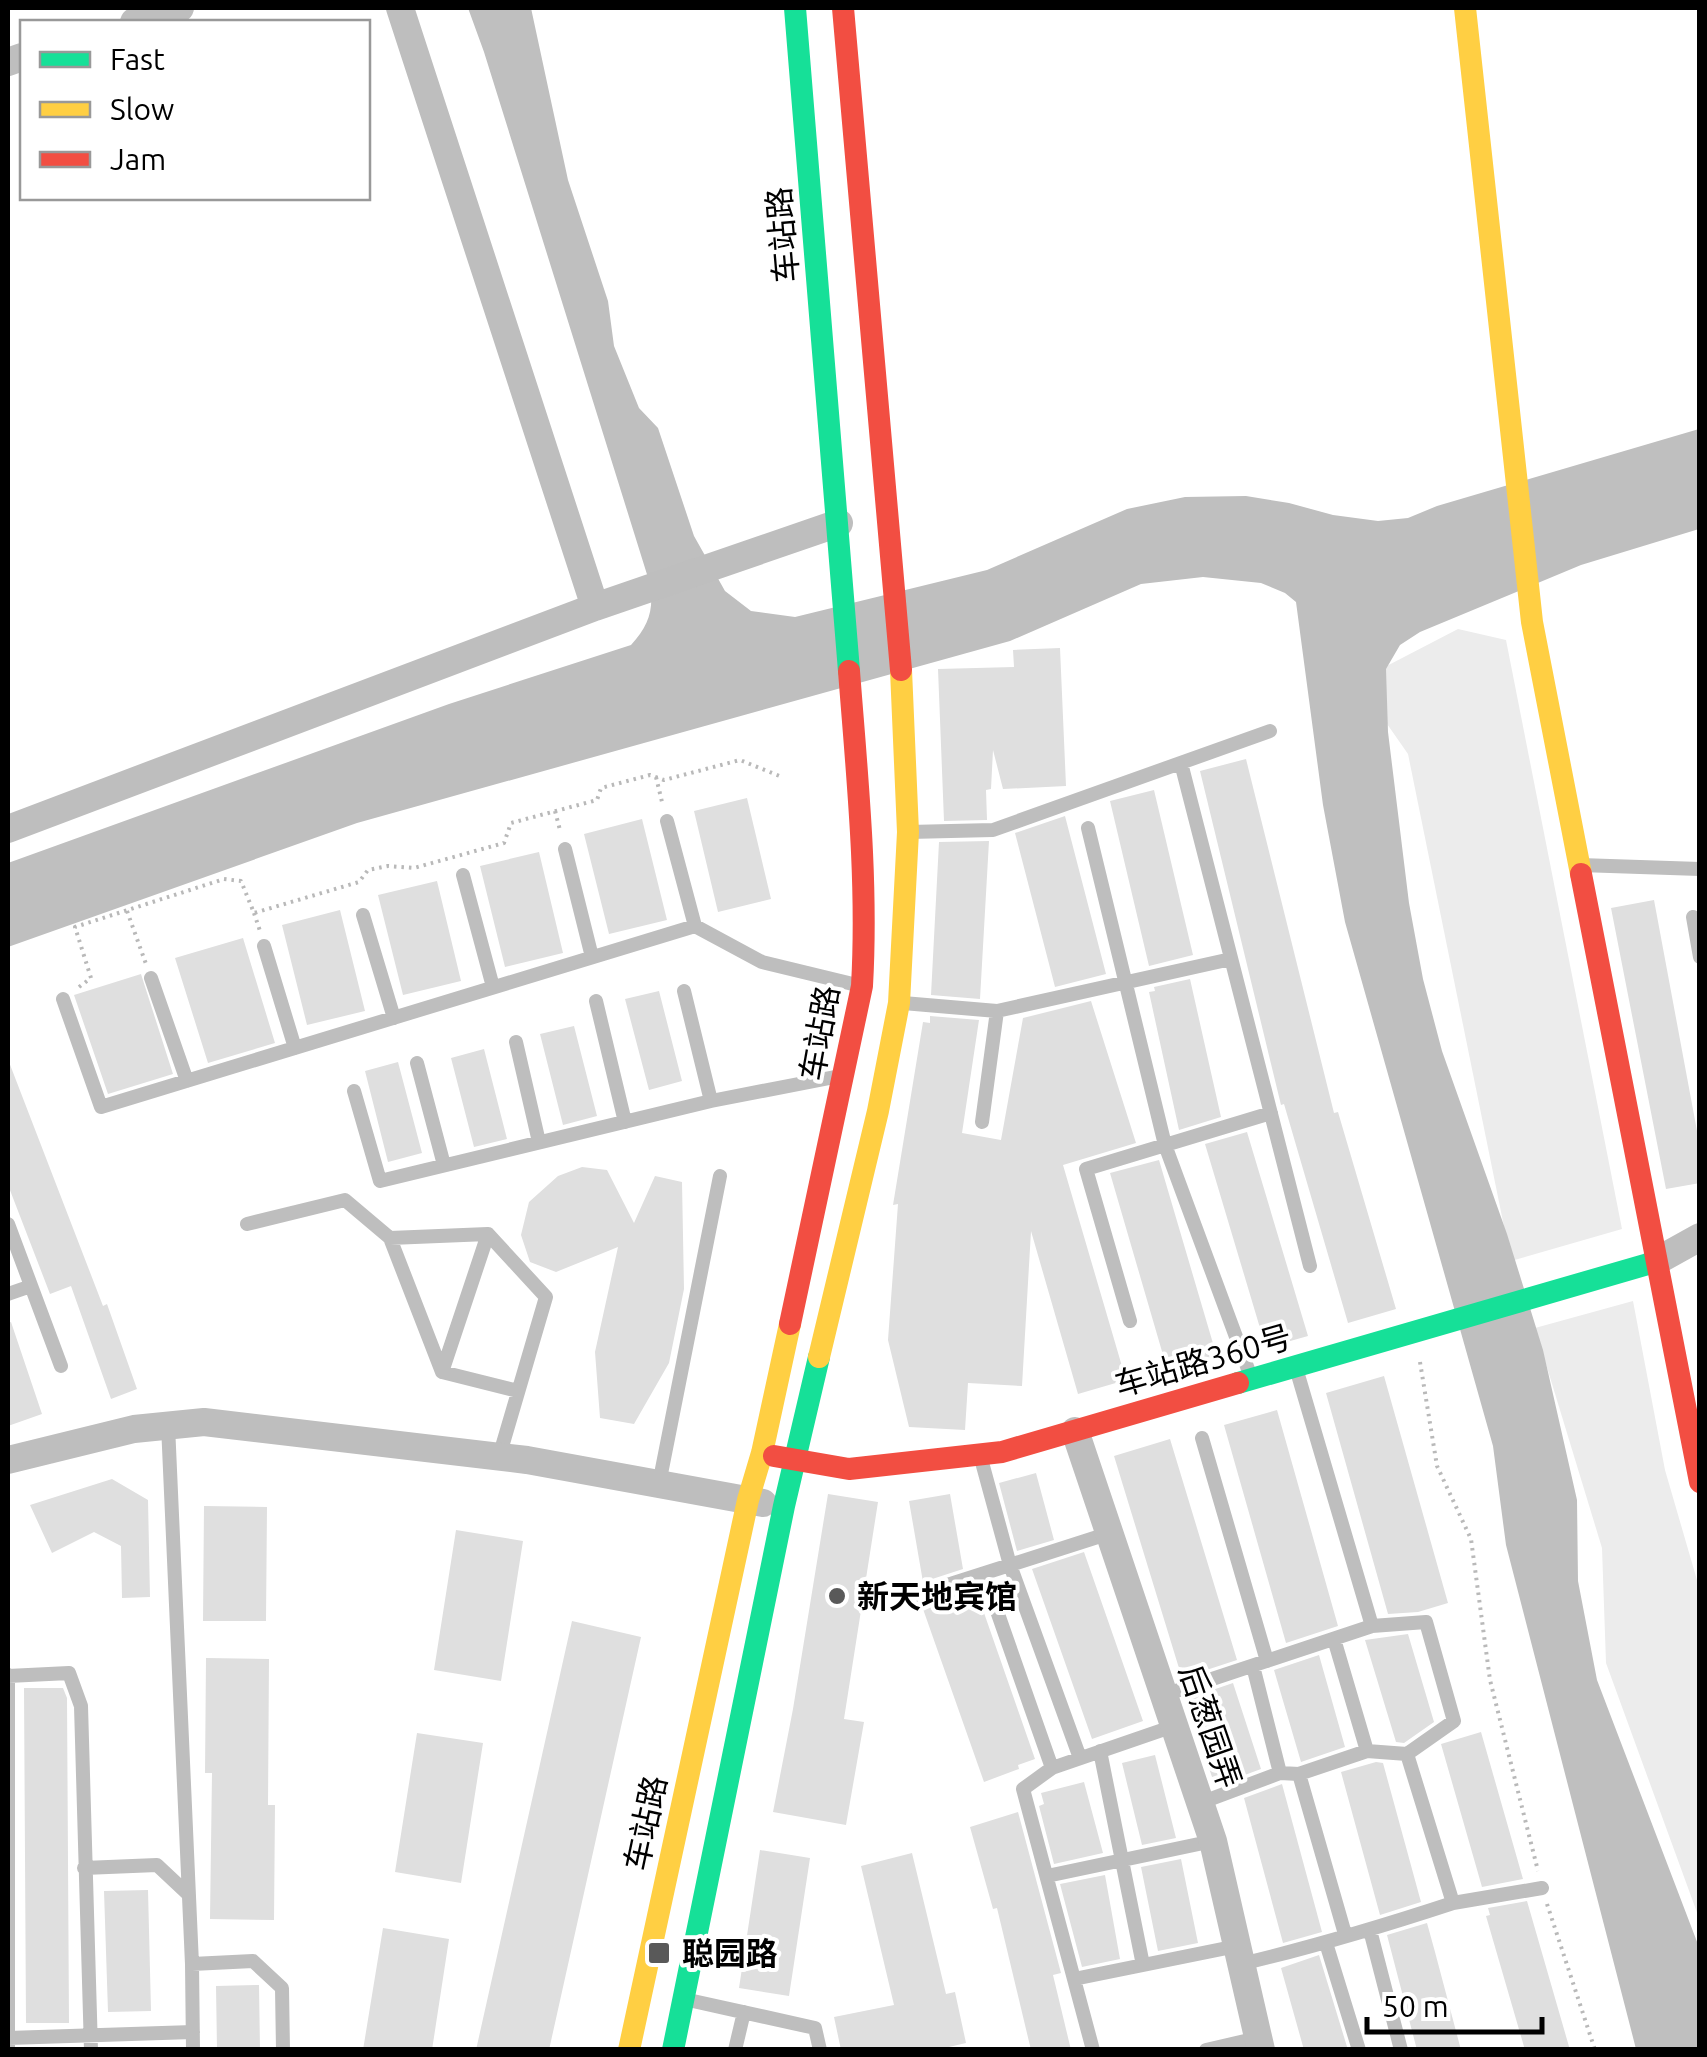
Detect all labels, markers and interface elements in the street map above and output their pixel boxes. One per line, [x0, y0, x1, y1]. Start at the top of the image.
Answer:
legend [20, 20, 370, 200]
text: Fast [110, 42, 165, 76]
text: Slow [110, 92, 174, 126]
text: Jam [110, 142, 166, 176]
street label: 车站路 [760, 186, 804, 284]
street label: 车站路 [793, 983, 845, 1083]
street label: 车站路360号 [1110, 1318, 1296, 1402]
place label: 新天地宾馆 [857, 1578, 1017, 1614]
marker: 新天地宾馆 [826, 1585, 848, 1607]
street label: 后葱园弄 [1173, 1660, 1249, 1792]
street label: 车站路 [617, 1772, 673, 1874]
place label: 聪园路 [682, 1935, 778, 1971]
marker: 聪园路 [646, 1940, 672, 1966]
scale bar [1367, 1972, 1542, 2034]
text: 50 m [1382, 1989, 1449, 2023]

